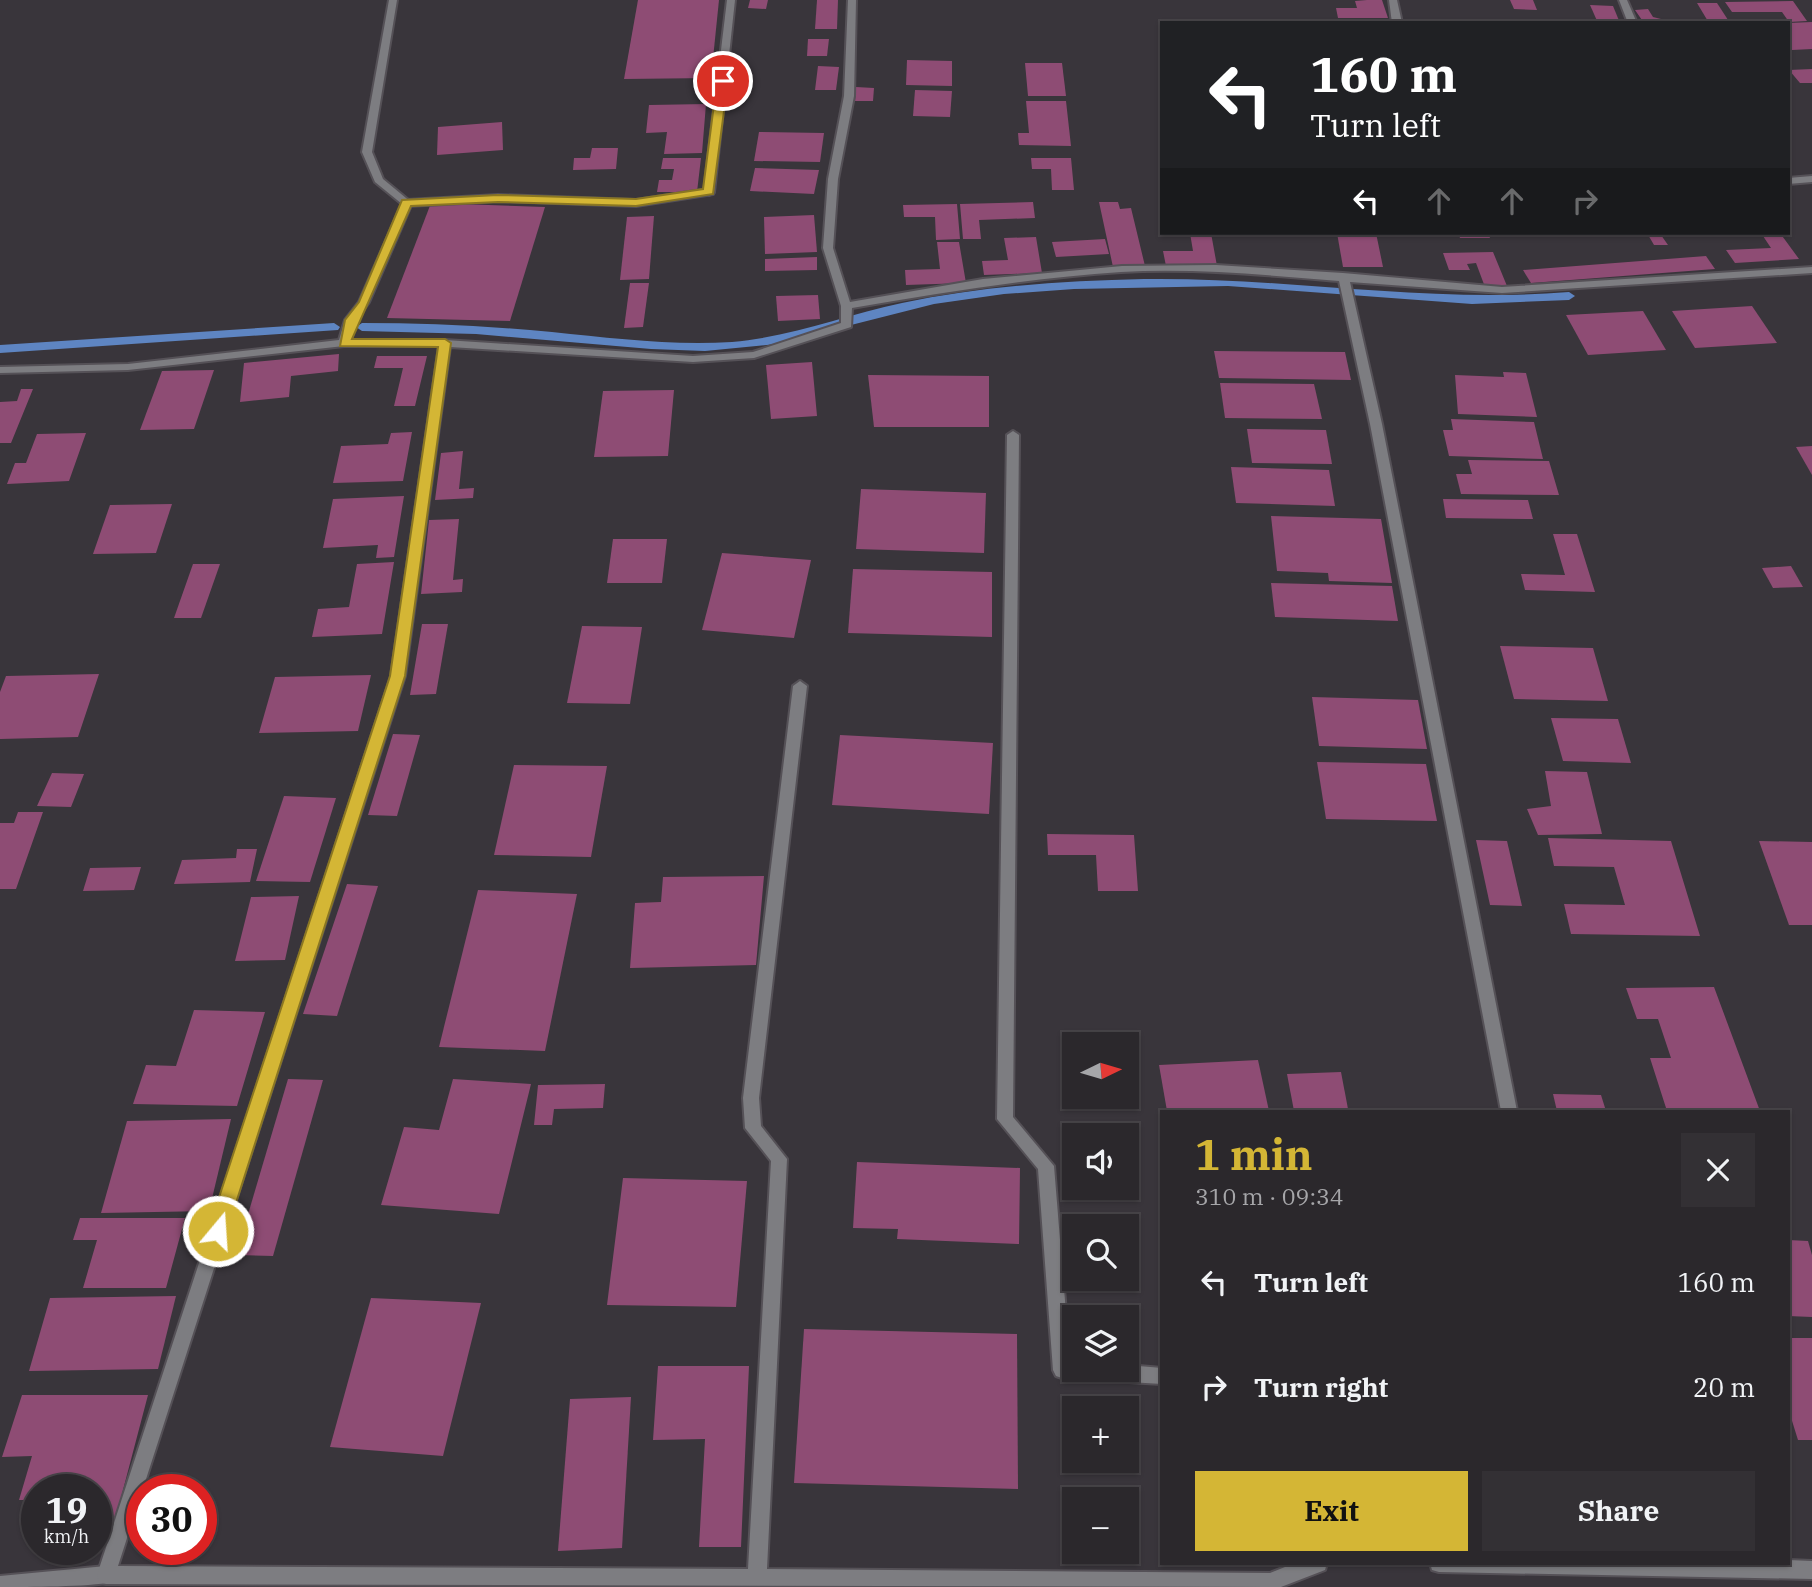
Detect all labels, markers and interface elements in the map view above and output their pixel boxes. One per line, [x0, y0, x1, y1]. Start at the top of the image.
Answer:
text: 160 m [1310, 42, 1457, 105]
icon: left [1195, 49, 1286, 140]
pin [693, 51, 753, 111]
icon: arrive [704, 62, 742, 100]
text: Turn left [1310, 104, 1441, 146]
icon: left [1347, 182, 1385, 220]
icon: ahead [1420, 182, 1458, 220]
icon: ahead [1493, 182, 1531, 220]
icon: right [1566, 182, 1604, 220]
north arrow [1062, 1032, 1139, 1110]
map controls [1062, 1032, 1139, 1564]
button: sound [1062, 1123, 1139, 1200]
text: 1 min [1195, 1127, 1313, 1182]
button: close [1681, 1133, 1755, 1207]
text: 310 m · 09:34 [1195, 1181, 1344, 1211]
position arrow [181, 1194, 255, 1268]
button: search [1062, 1214, 1139, 1291]
icon: left [1195, 1263, 1233, 1301]
text: Turn left [1254, 1265, 1368, 1299]
text: 160 m [1677, 1265, 1755, 1299]
button: layers [1062, 1305, 1139, 1382]
icon: right [1195, 1368, 1233, 1406]
text: Turn right [1254, 1370, 1388, 1404]
text: 20 m [1693, 1370, 1755, 1404]
button: + [1062, 1396, 1139, 1473]
button: Exit [1195, 1471, 1468, 1551]
button: Share [1482, 1471, 1755, 1551]
speed limit sign: 30 [126, 1474, 217, 1565]
text: 19 [45, 1487, 88, 1533]
button: − [1062, 1487, 1139, 1564]
text: km/h [44, 1525, 89, 1548]

